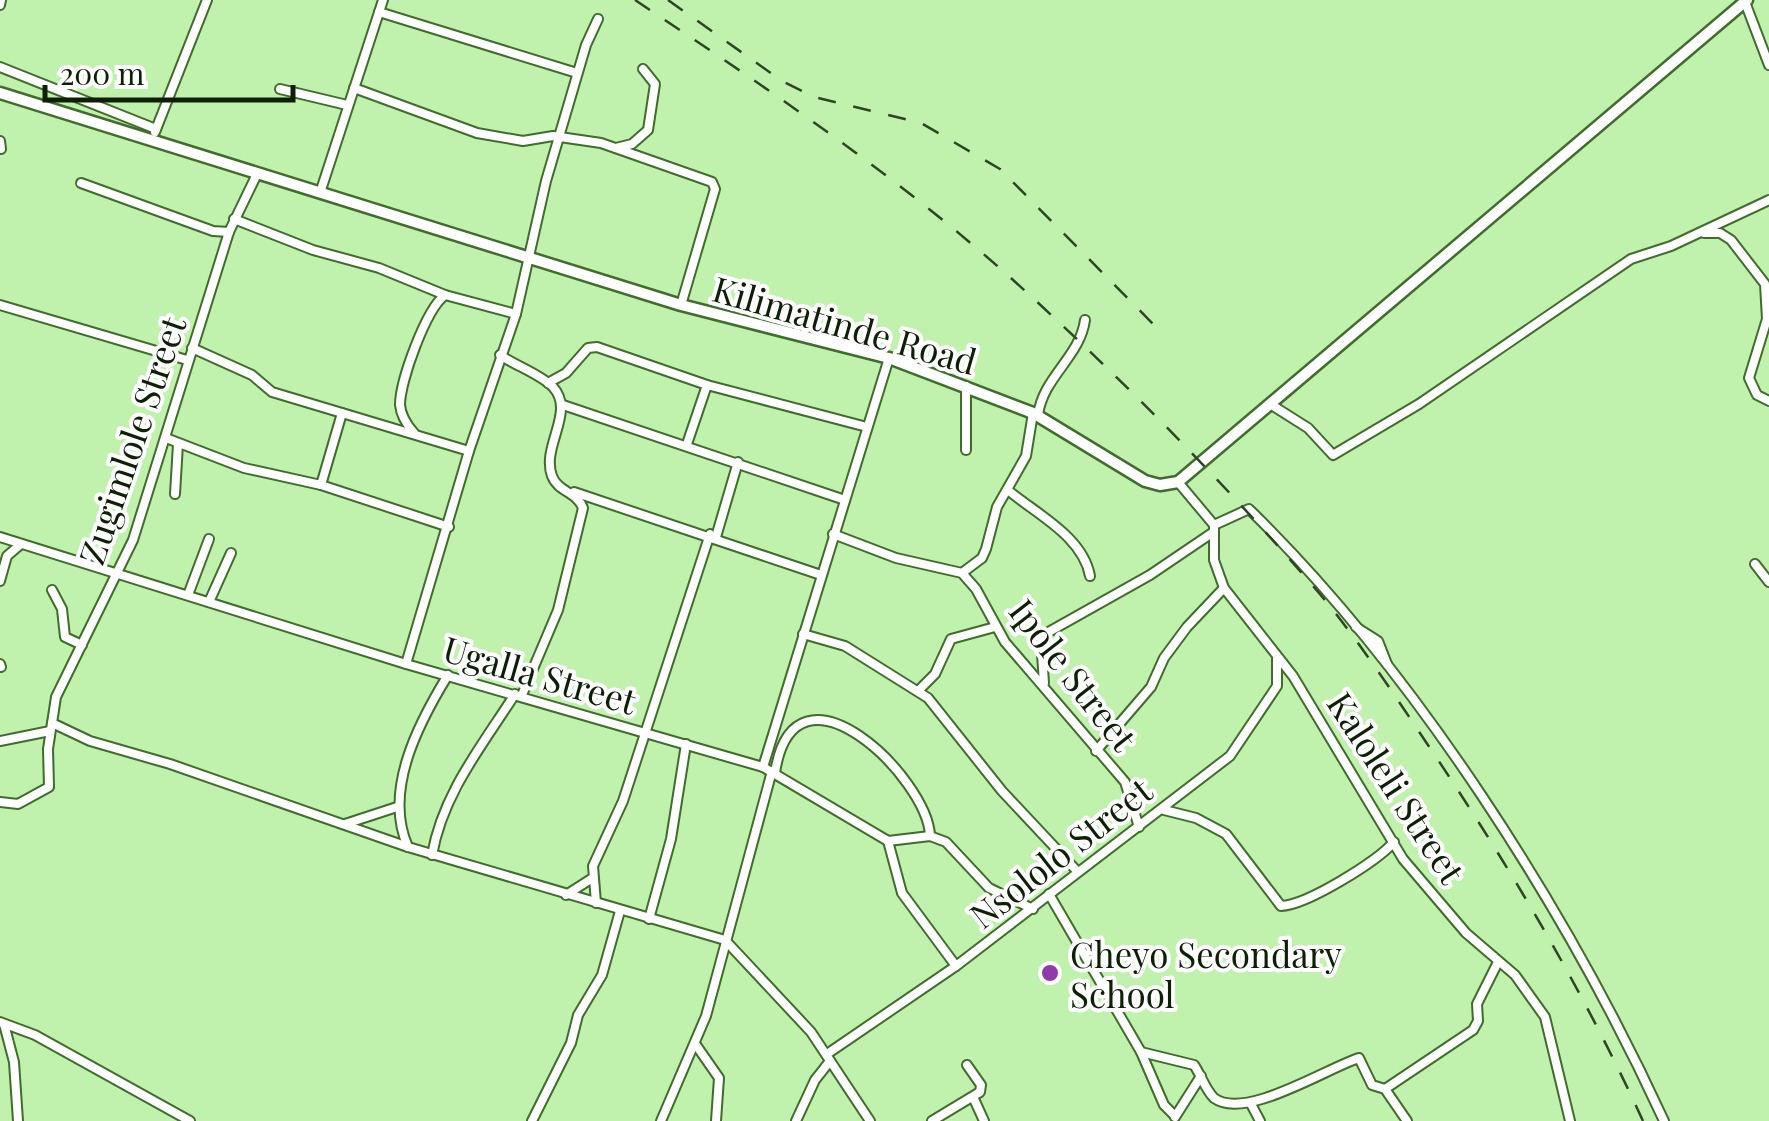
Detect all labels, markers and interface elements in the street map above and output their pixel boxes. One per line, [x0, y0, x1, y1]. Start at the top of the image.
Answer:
scale bar [45, 40, 292, 102]
text: 200 m [60, 53, 145, 93]
street label: Kilimatinde Road [708, 264, 982, 384]
street label: Zugimlole Street [67, 309, 196, 570]
street label: Ipole Street [1000, 588, 1149, 760]
street label: Ugalla Street [438, 624, 642, 724]
street label: Kaloleli Street [1318, 682, 1477, 892]
street label: Nsololo Street [959, 766, 1161, 938]
place label: Cheyo Secondary School [1070, 930, 1342, 1017]
marker: Cheyo Secondary School [1039, 962, 1061, 984]

